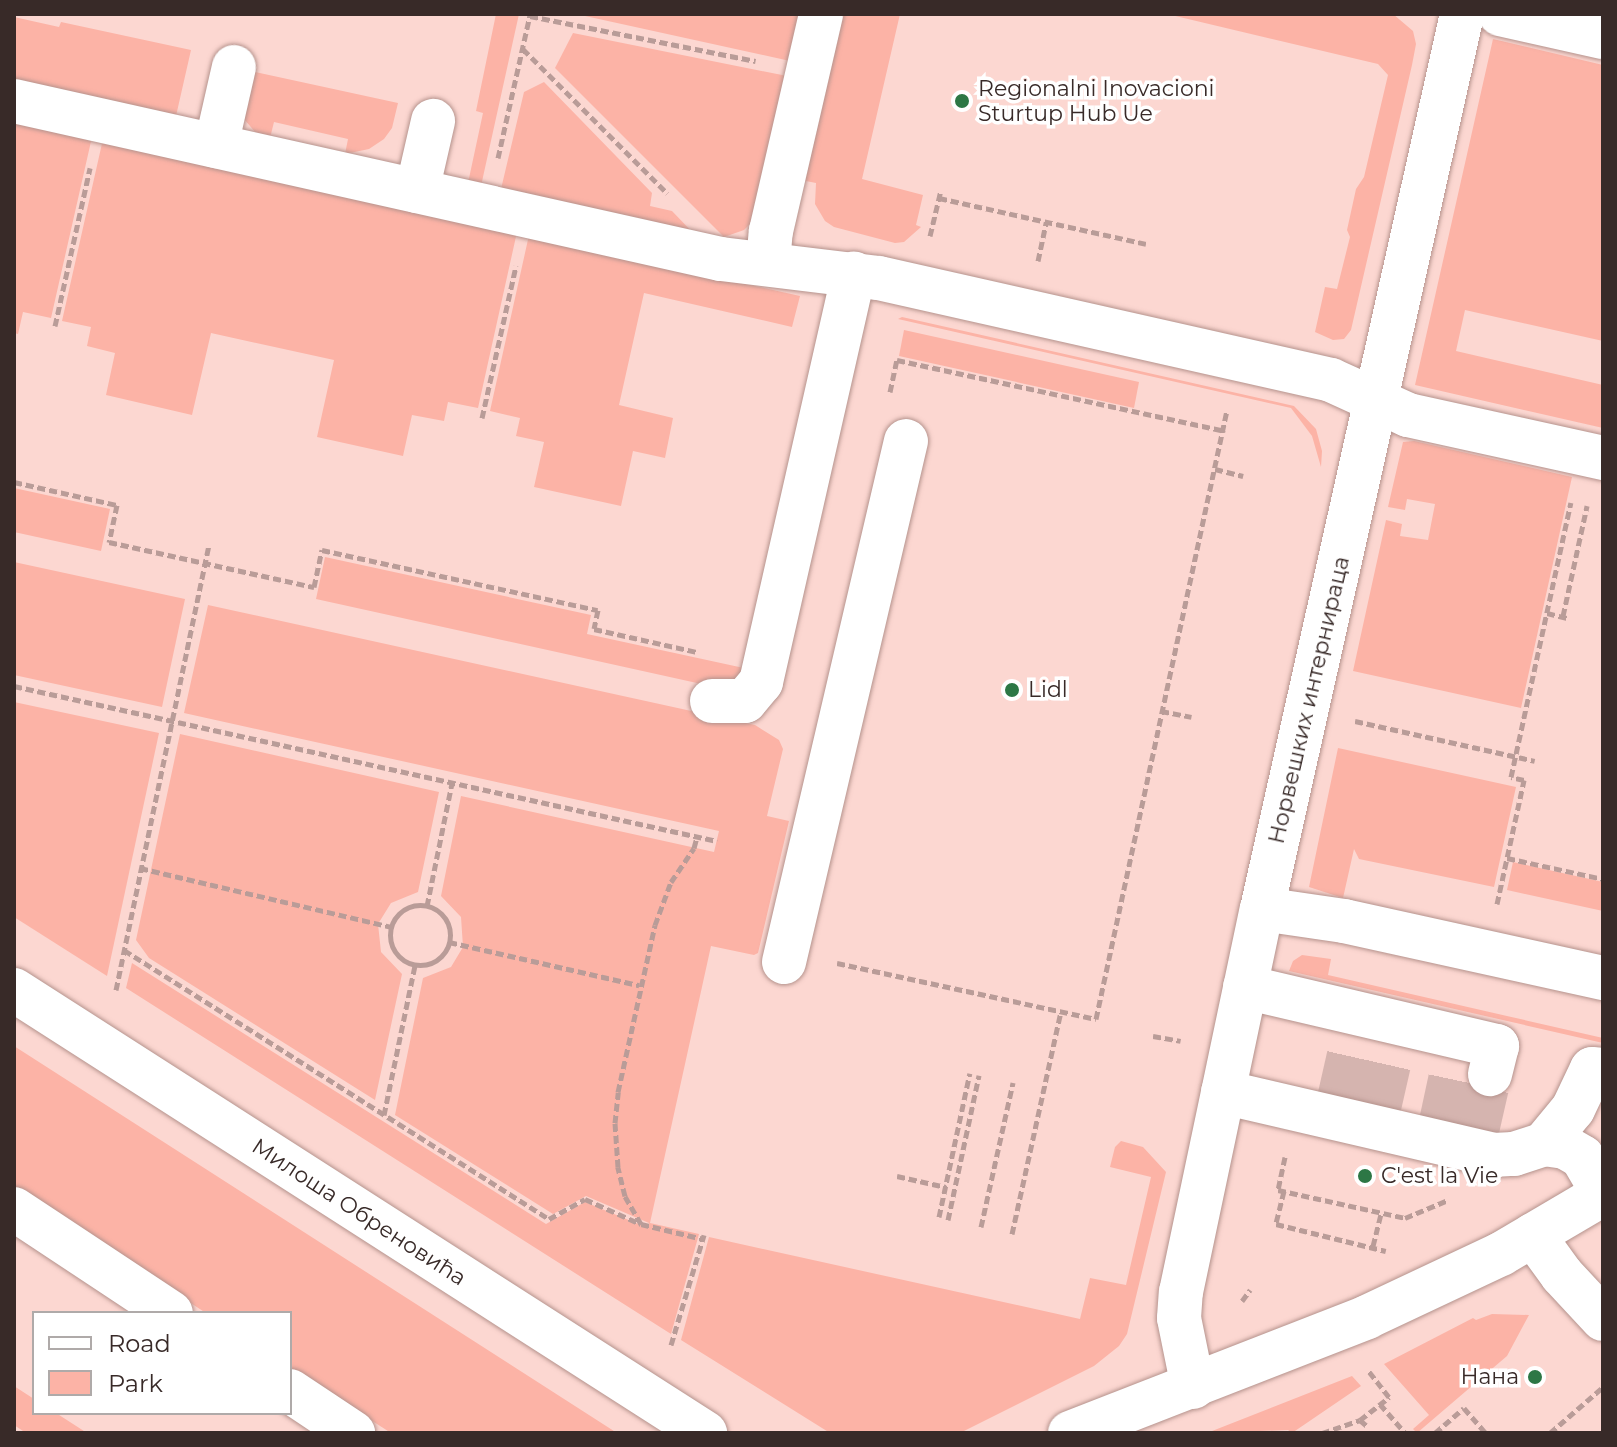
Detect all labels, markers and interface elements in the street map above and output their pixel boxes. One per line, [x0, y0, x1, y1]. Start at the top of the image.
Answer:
place label: Regionalni Inovacioni Sturtup Hub Ue [978, 75, 1214, 126]
marker: Regionalni Inovacioni Sturtup Hub Ue [953, 92, 971, 110]
street label: Норвешких интернираца [1263, 554, 1355, 846]
place label: Lidl [1028, 677, 1068, 703]
marker: Lidl [1003, 681, 1021, 699]
street label: Милоша Обреновића [247, 1133, 471, 1291]
place label: C'est la Vie [1381, 1163, 1498, 1189]
marker: C'est la Vie [1356, 1167, 1374, 1185]
legend [32, 1311, 292, 1415]
text: Road [108, 1329, 171, 1358]
place label: Нана [1460, 1364, 1519, 1390]
marker: Нана [1526, 1368, 1544, 1386]
text: Park [108, 1369, 163, 1398]

